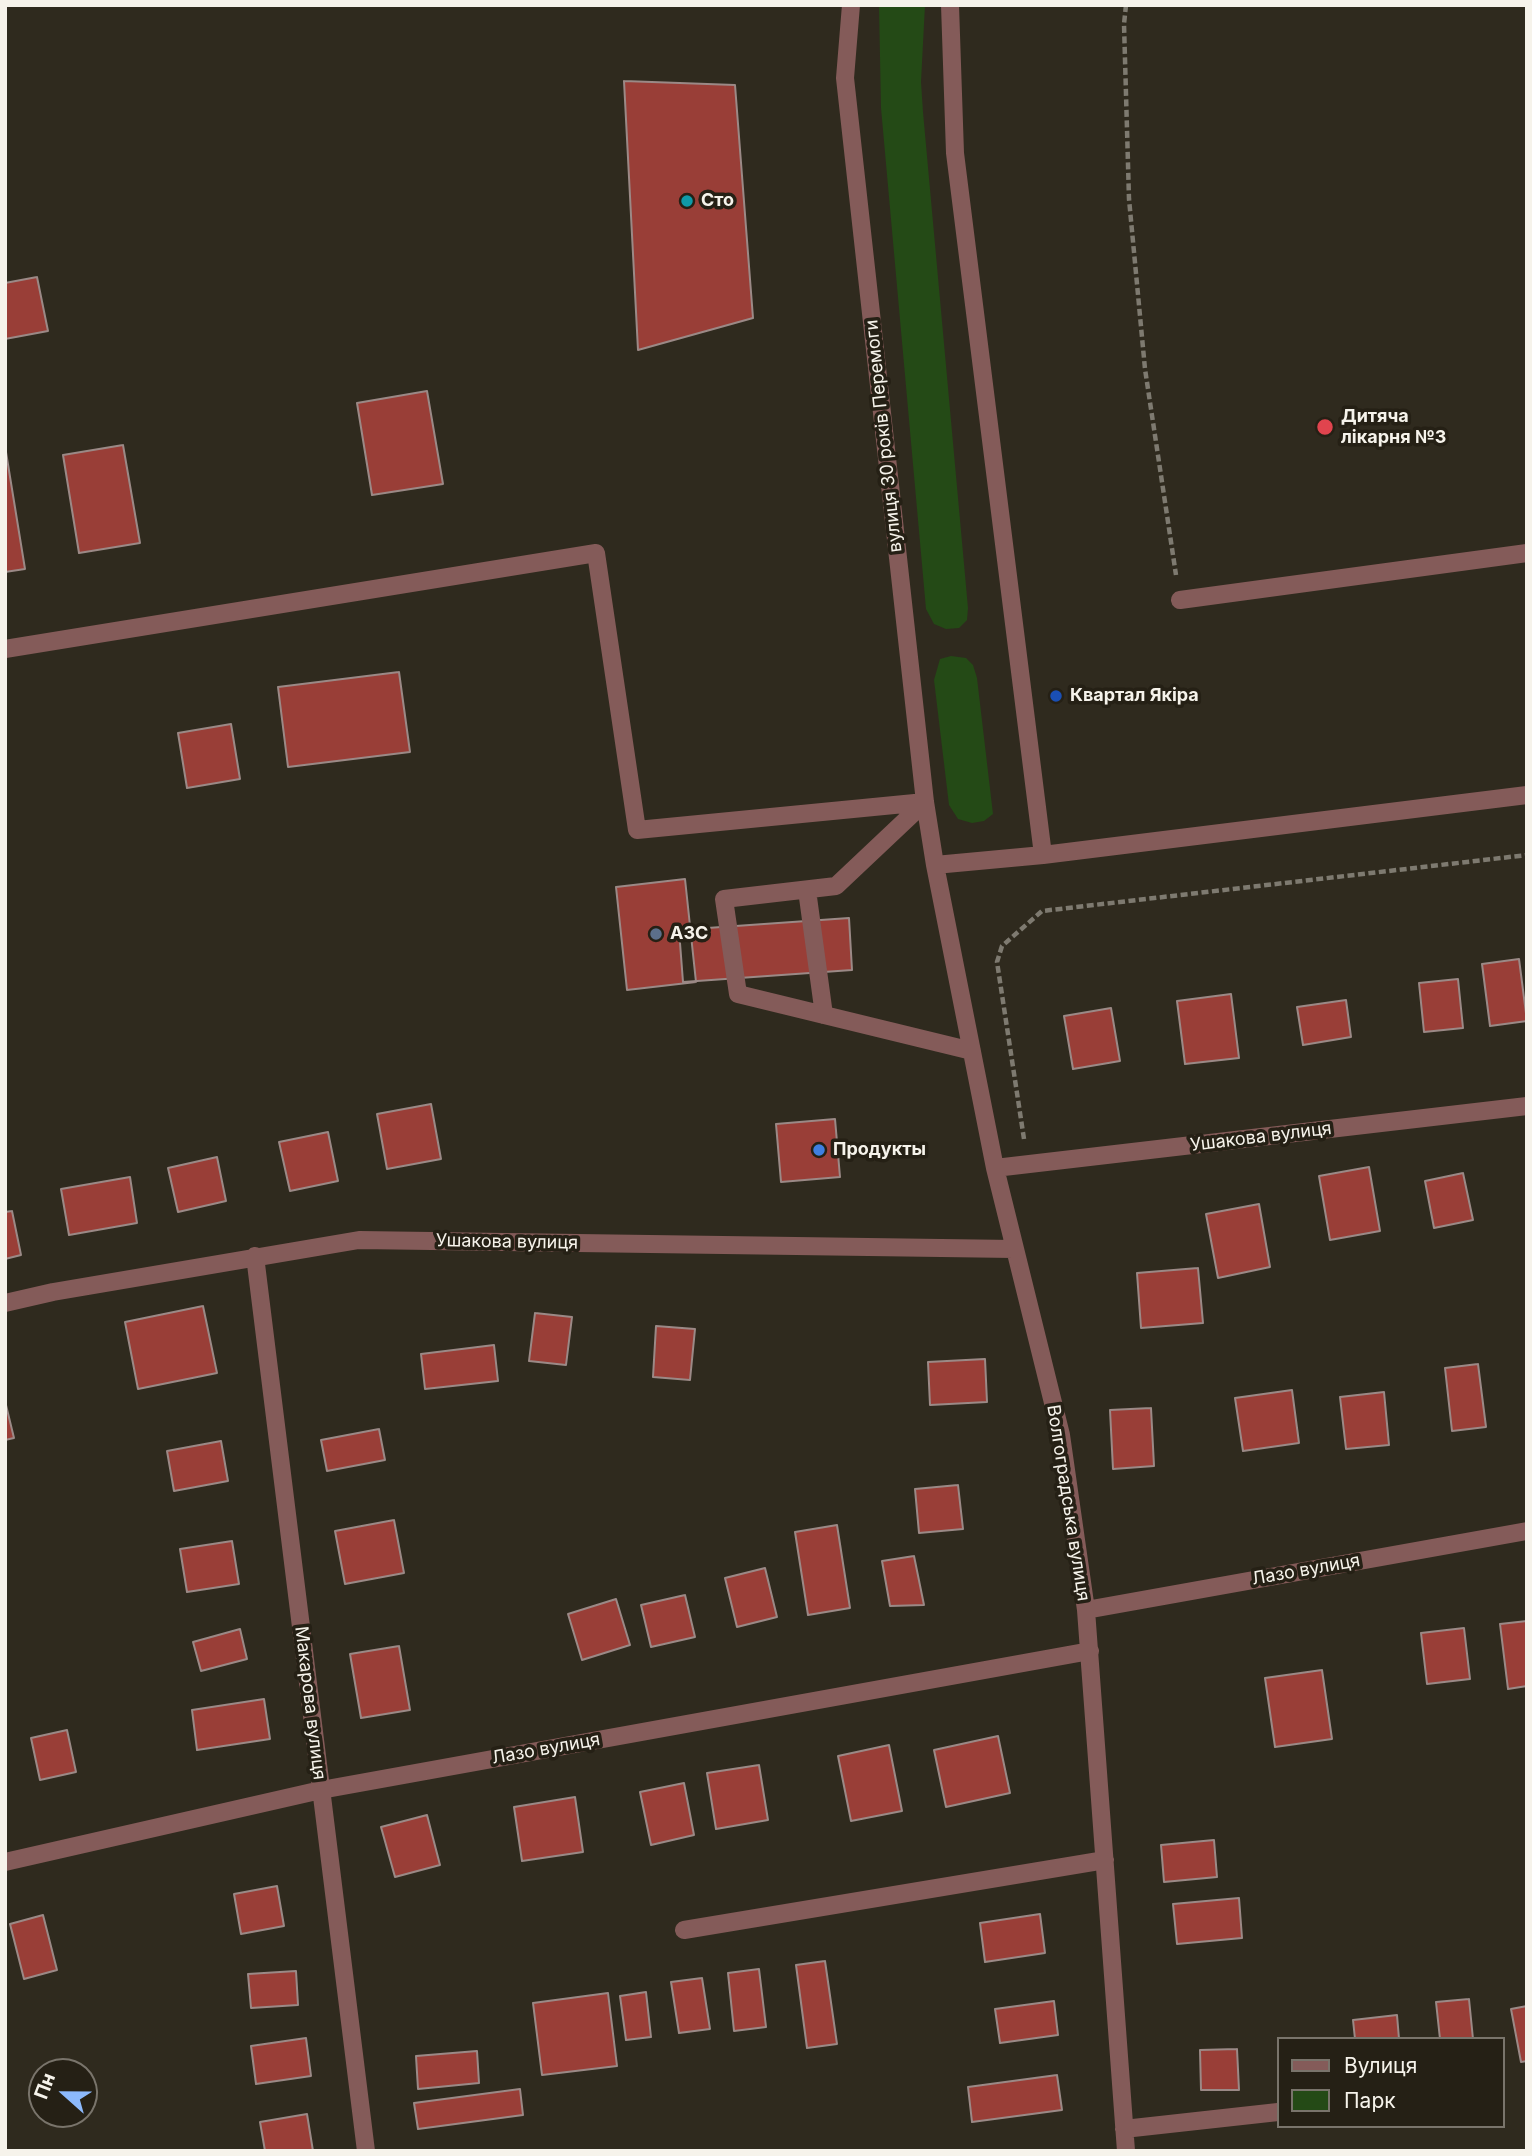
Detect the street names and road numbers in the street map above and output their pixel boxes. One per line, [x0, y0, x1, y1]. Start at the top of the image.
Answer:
street label: вулиця 30 років Перемоги [861, 319, 907, 553]
street label: Ушакова вулиця [1189, 1118, 1333, 1156]
street label: Ушакова вулиця [436, 1230, 578, 1254]
street label: Волгоградська вулиця [1042, 1403, 1094, 1603]
street label: Лазо вулиця [1250, 1550, 1362, 1590]
street label: Макарова вулиця [290, 1625, 330, 1781]
street label: Лазо вулиця [490, 1729, 602, 1769]

